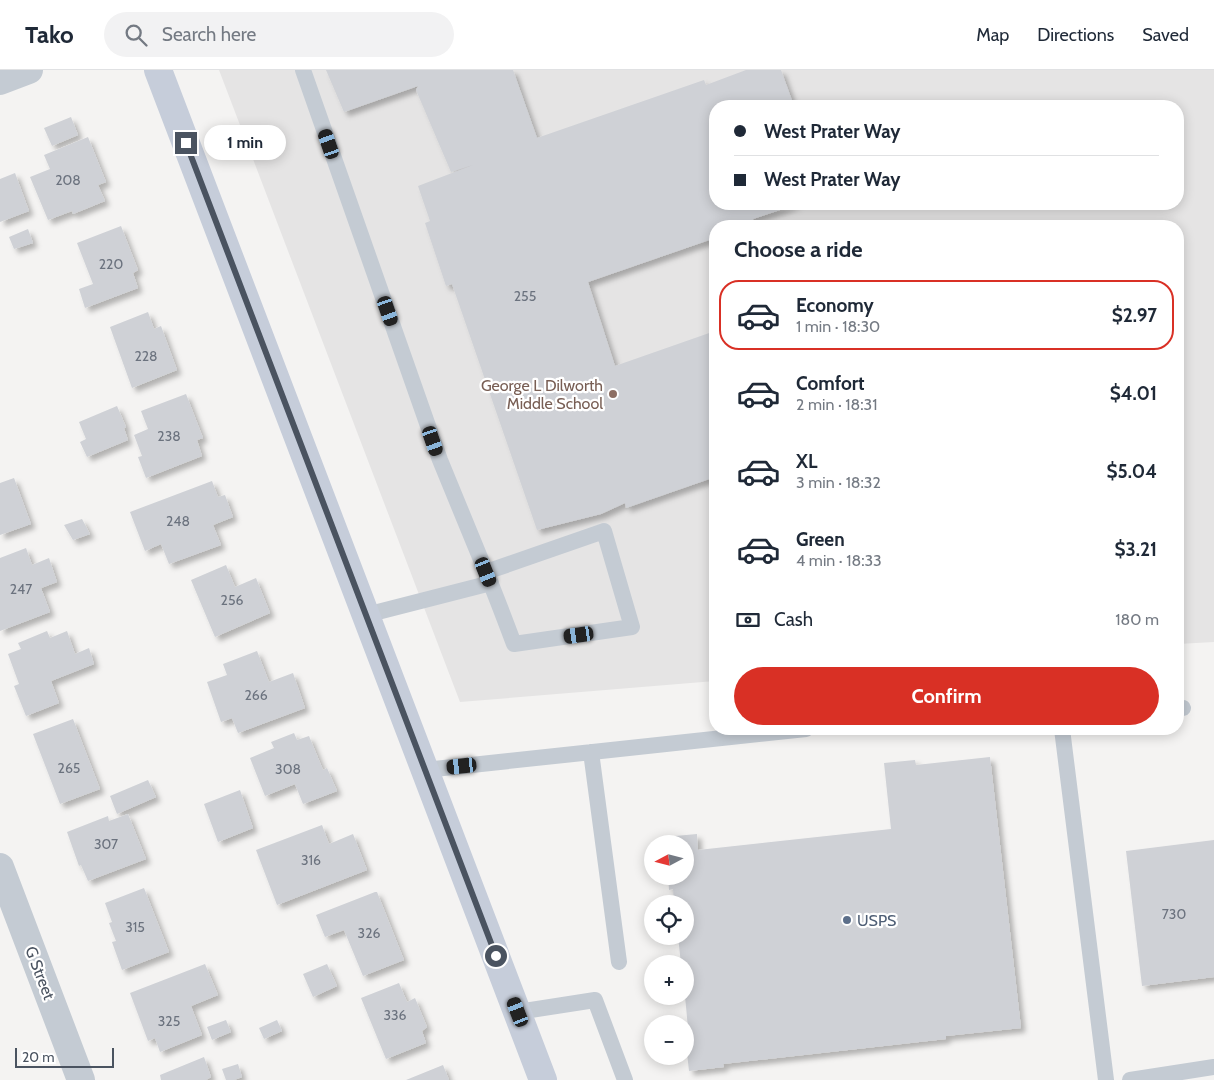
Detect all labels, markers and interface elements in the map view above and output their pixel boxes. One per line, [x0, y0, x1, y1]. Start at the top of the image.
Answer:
search box [104, 12, 454, 57]
text: Tako [25, 20, 74, 49]
icon: search [122, 21, 150, 49]
text: Search here [162, 23, 256, 46]
text: Map [976, 24, 1009, 46]
text: Directions [1037, 24, 1114, 46]
text: Saved [1142, 24, 1189, 46]
text: West Prater Way [764, 120, 901, 143]
callout: 1 min [204, 126, 286, 160]
car [317, 127, 340, 161]
route end [175, 132, 197, 154]
text: 1 min [227, 133, 263, 152]
text: West Prater Way [764, 168, 901, 191]
house number: 208 [55, 171, 81, 189]
text: Choose a ride [734, 236, 863, 263]
house number: 220 [99, 255, 123, 273]
house number: 255 [514, 287, 536, 305]
icon: car [736, 293, 781, 338]
car [376, 294, 399, 328]
text: Economy [796, 294, 874, 317]
text: $2.97 [1112, 304, 1157, 327]
text: 1 min · 18:30 [796, 317, 880, 336]
house number: 228 [134, 347, 158, 365]
icon: car [736, 371, 781, 416]
text: Comfort [796, 372, 865, 395]
place label: George L Dilworth Middle School [481, 376, 603, 413]
text: $4.01 [1110, 382, 1157, 405]
marker: George L Dilworth Middle School [607, 388, 619, 400]
text: 2 min · 18:31 [796, 395, 877, 414]
car [421, 424, 444, 458]
house number: 238 [157, 427, 181, 445]
icon: car [736, 449, 781, 494]
text: XL [796, 450, 817, 473]
text: $5.04 [1107, 460, 1157, 483]
text: 3 min · 18:32 [796, 473, 881, 492]
house number: 248 [166, 512, 190, 530]
icon: car [736, 527, 781, 572]
text: Green [796, 528, 845, 551]
text: $3.21 [1114, 538, 1157, 561]
text: 4 min · 18:33 [796, 551, 882, 570]
car [473, 555, 498, 589]
house number: 247 [10, 580, 32, 598]
house number: 256 [221, 591, 243, 609]
icon: cash [734, 606, 762, 634]
text: Cash [774, 608, 813, 631]
text: 180 m [1115, 610, 1159, 629]
car [563, 625, 594, 645]
button: Confirm [734, 667, 1159, 725]
house number: 266 [244, 686, 268, 704]
car [446, 757, 477, 775]
house number: 265 [58, 759, 80, 777]
house number: 308 [275, 760, 301, 778]
house number: 307 [94, 835, 118, 853]
north arrow [644, 835, 694, 885]
map controls [644, 835, 694, 1065]
house number: 316 [301, 851, 321, 869]
button: locate [644, 895, 694, 945]
house number: 730 [1162, 905, 1186, 923]
place label: USPS [857, 911, 896, 930]
marker: USPS [841, 914, 853, 926]
house number: 315 [125, 918, 145, 936]
house number: 326 [358, 924, 380, 942]
street label: G Street [21, 944, 59, 1003]
route start [485, 945, 507, 967]
button: + [644, 955, 694, 1005]
car [505, 995, 530, 1029]
house number: 336 [383, 1006, 407, 1024]
house number: 325 [158, 1012, 180, 1030]
button: − [644, 1015, 694, 1065]
scale bar [15, 1045, 114, 1068]
text: 20 m [22, 1048, 55, 1066]

